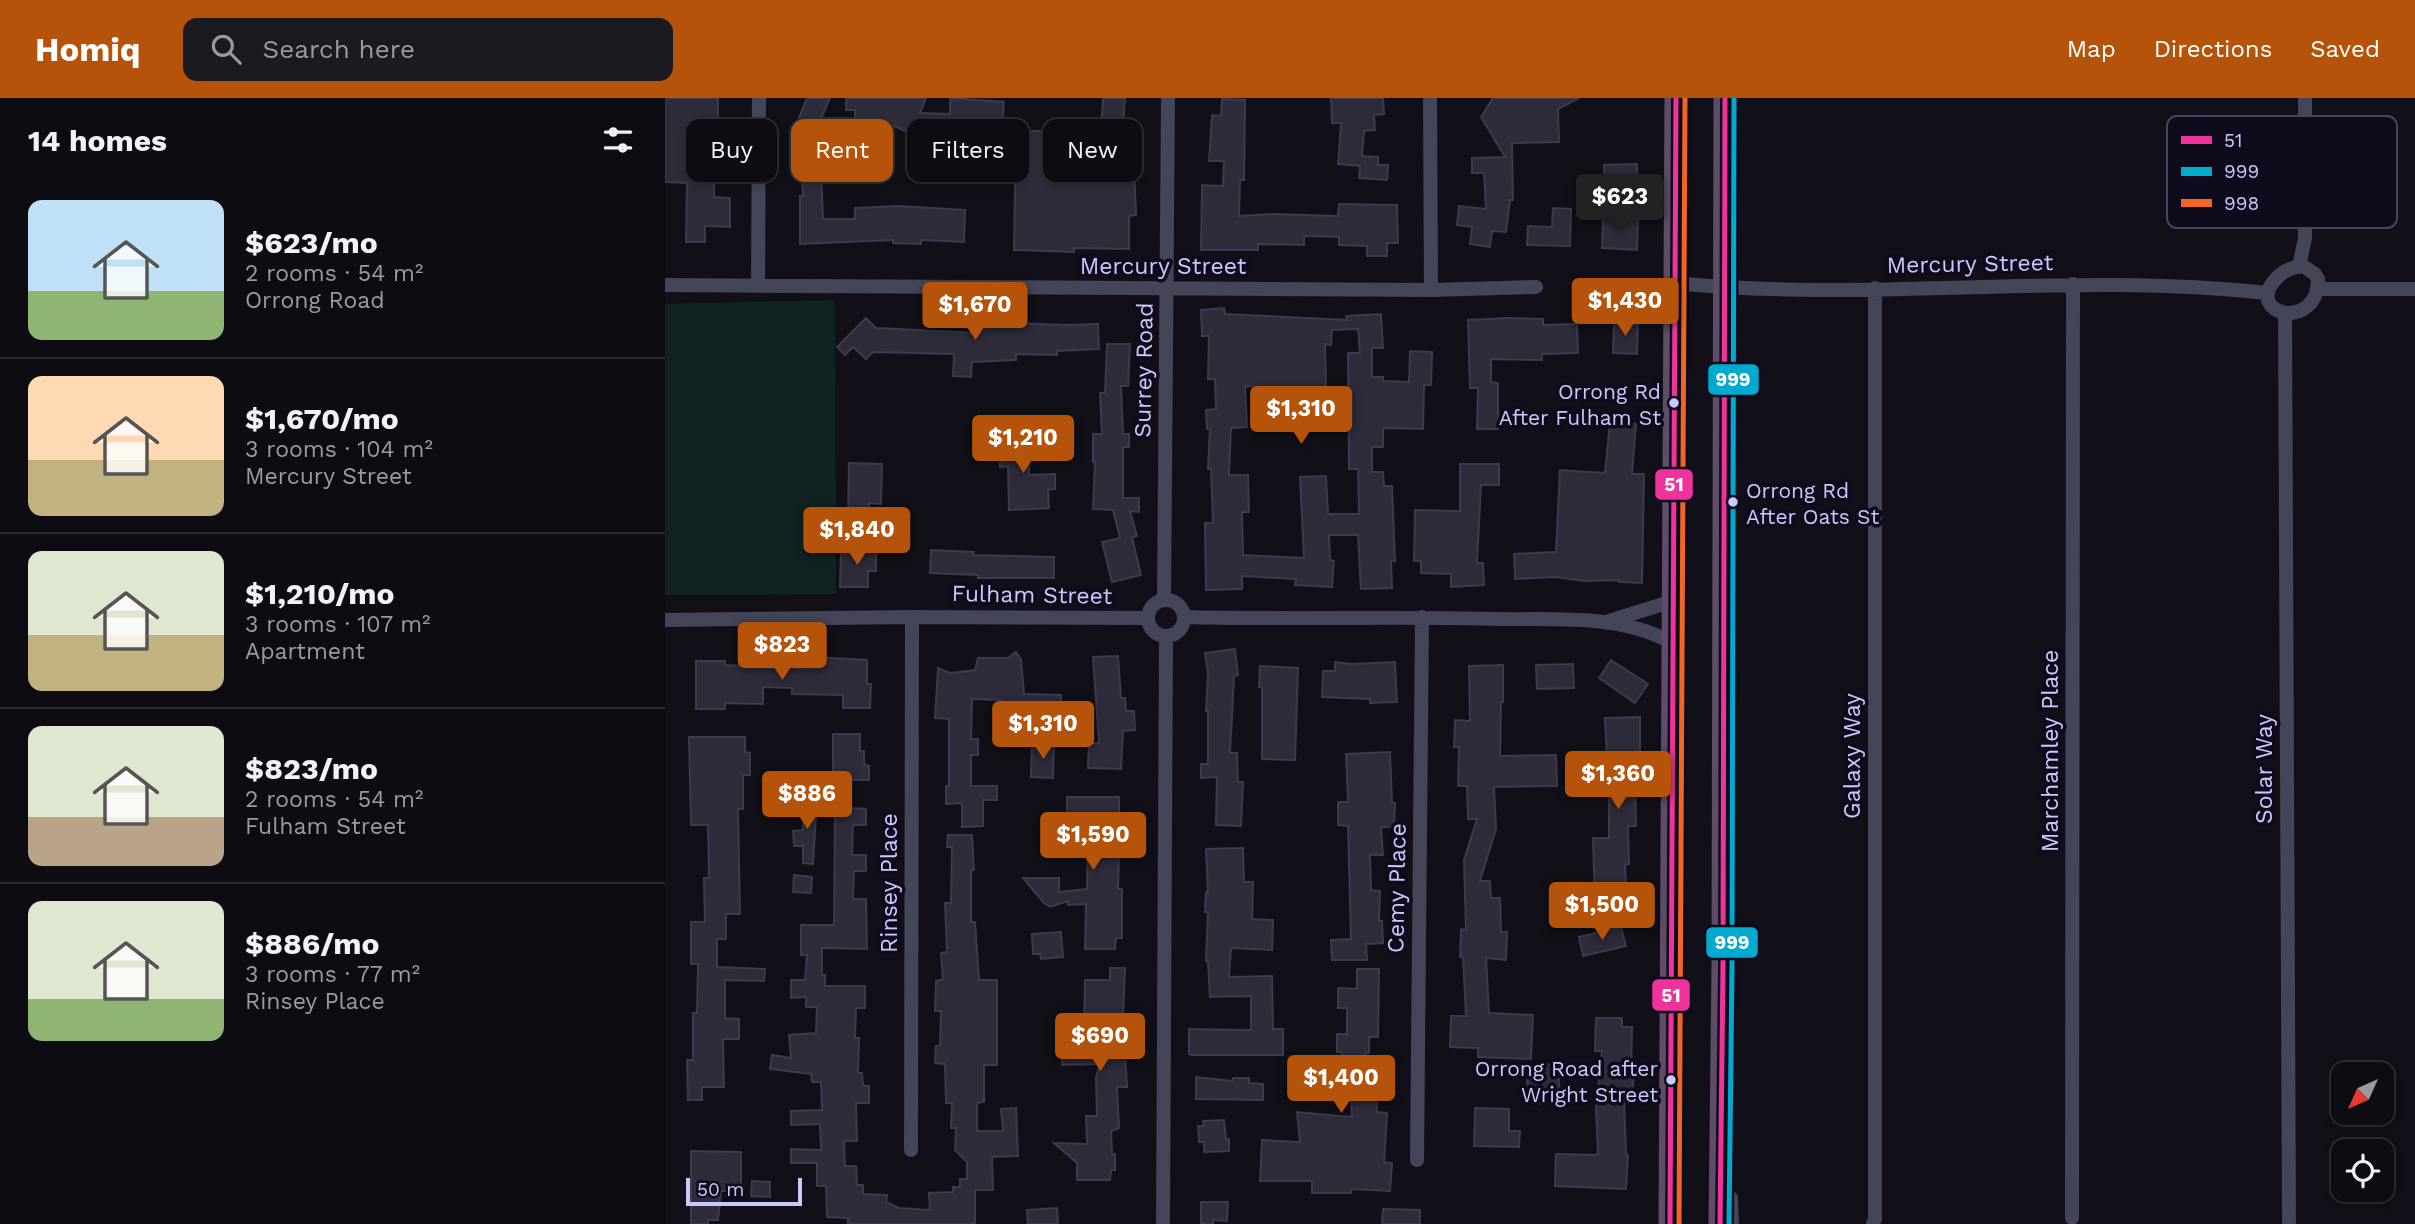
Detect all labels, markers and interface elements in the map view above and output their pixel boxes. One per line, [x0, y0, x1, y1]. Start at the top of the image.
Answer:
search box [183, 18, 673, 81]
text: Homiq [35, 30, 141, 69]
icon: search [207, 30, 245, 68]
text: Search here [263, 34, 415, 64]
text: Map [2067, 35, 2116, 63]
text: Directions [2154, 35, 2272, 63]
text: Saved [2310, 35, 2380, 63]
legend [2167, 116, 2397, 228]
chip: Buy [686, 119, 777, 182]
chip: Rent [791, 119, 893, 182]
chip: Filters [907, 119, 1029, 182]
chip: New [1043, 119, 1142, 182]
icon: filters [599, 121, 637, 159]
text: 14 homes [28, 123, 167, 158]
text: 51 [2224, 129, 2242, 152]
text: 999 [2224, 160, 2259, 183]
pin: $623 [1579, 174, 1661, 234]
text: $623 [1592, 183, 1648, 210]
text: 998 [2224, 192, 2259, 215]
text: $623/mo [245, 225, 378, 260]
icon: home [84, 228, 168, 312]
street label: Mercury Street [1886, 249, 2054, 279]
street label: Mercury Street [1080, 253, 1247, 280]
text: 2 rooms · 54 m² [245, 260, 423, 287]
pin: $1,430 [1568, 278, 1682, 338]
pin: $1,670 [918, 282, 1032, 342]
text: Orrong Road [245, 287, 385, 314]
text: $1,430 [1588, 287, 1662, 314]
text: $1,670 [938, 291, 1012, 318]
street label: Surrey Road [1129, 302, 1159, 438]
line badge: 999 [1707, 363, 1760, 396]
text: 999 [1715, 368, 1751, 391]
place label: Orrong Rd After Fulham St [1499, 379, 1661, 430]
pin: $1,310 [1244, 386, 1358, 446]
text: $1,310 [1266, 395, 1336, 422]
marker: Orrong Rd After Fulham St [1667, 396, 1681, 410]
text: $1,670/mo [245, 401, 399, 436]
icon: home [84, 404, 168, 488]
pin: $1,210 [966, 416, 1080, 475]
text: $1,210 [988, 424, 1058, 451]
text: 3 rooms · 104 m² [245, 436, 433, 463]
text: Mercury Street [245, 463, 412, 490]
line badge: 51 [1654, 468, 1694, 501]
text: 51 [1664, 473, 1684, 496]
place label: Orrong Rd After Oats St [1746, 478, 1879, 529]
marker: Orrong Rd After Oats St [1726, 495, 1740, 509]
pin: $1,840 [800, 508, 914, 567]
text: $1,840 [819, 516, 895, 543]
text: $1,210/mo [245, 576, 395, 611]
icon: home [84, 579, 168, 663]
street label: Fulham Street [952, 580, 1113, 610]
text: 3 rooms · 107 m² [245, 611, 431, 638]
pin: $823 [741, 622, 823, 682]
text: $823 [754, 631, 810, 658]
text: Apartment [245, 638, 365, 665]
street label: Marchamley Place [2037, 650, 2064, 852]
street label: Galaxy Way [1839, 693, 1866, 819]
pin: $1,310 [986, 702, 1100, 761]
text: $1,310 [1008, 710, 1078, 737]
street label: Solar Way [2251, 714, 2278, 824]
text: $823/mo [245, 751, 378, 786]
pin: $1,360 [1561, 752, 1675, 811]
icon: home [84, 754, 168, 838]
text: $1,360 [1581, 760, 1655, 787]
pin: $886 [766, 772, 848, 831]
text: $886 [778, 780, 836, 807]
text: 2 rooms · 54 m² [245, 786, 423, 813]
pin: $1,590 [1036, 812, 1150, 872]
text: Fulham Street [245, 813, 406, 840]
street label: Rinsey Place [876, 813, 903, 953]
text: $1,590 [1056, 821, 1130, 848]
street label: Cemy Place [1382, 823, 1412, 953]
pin: $1,500 [1545, 882, 1659, 942]
text: $1,500 [1565, 891, 1639, 918]
text: $886/mo [245, 926, 380, 961]
line badge: 999 [1705, 926, 1759, 959]
icon: home [84, 929, 168, 1013]
text: 999 [1714, 931, 1750, 954]
text: 3 rooms · 77 m² [245, 961, 420, 988]
line badge: 51 [1651, 978, 1691, 1012]
text: 51 [1661, 984, 1681, 1007]
text: Rinsey Place [245, 988, 385, 1015]
pin: $690 [1059, 1014, 1141, 1073]
text: $690 [1071, 1022, 1129, 1049]
pin: $1,400 [1284, 1056, 1398, 1115]
place label: Orrong Road after Wright Street [1475, 1056, 1658, 1107]
north arrow [2331, 1062, 2394, 1125]
map controls [2331, 1062, 2394, 1202]
text: $1,400 [1303, 1064, 1379, 1091]
marker: Orrong Road after Wright Street [1664, 1073, 1678, 1087]
button: locate [2331, 1139, 2394, 1202]
scale bar [686, 1175, 801, 1207]
text: 50 m [697, 1178, 744, 1201]

